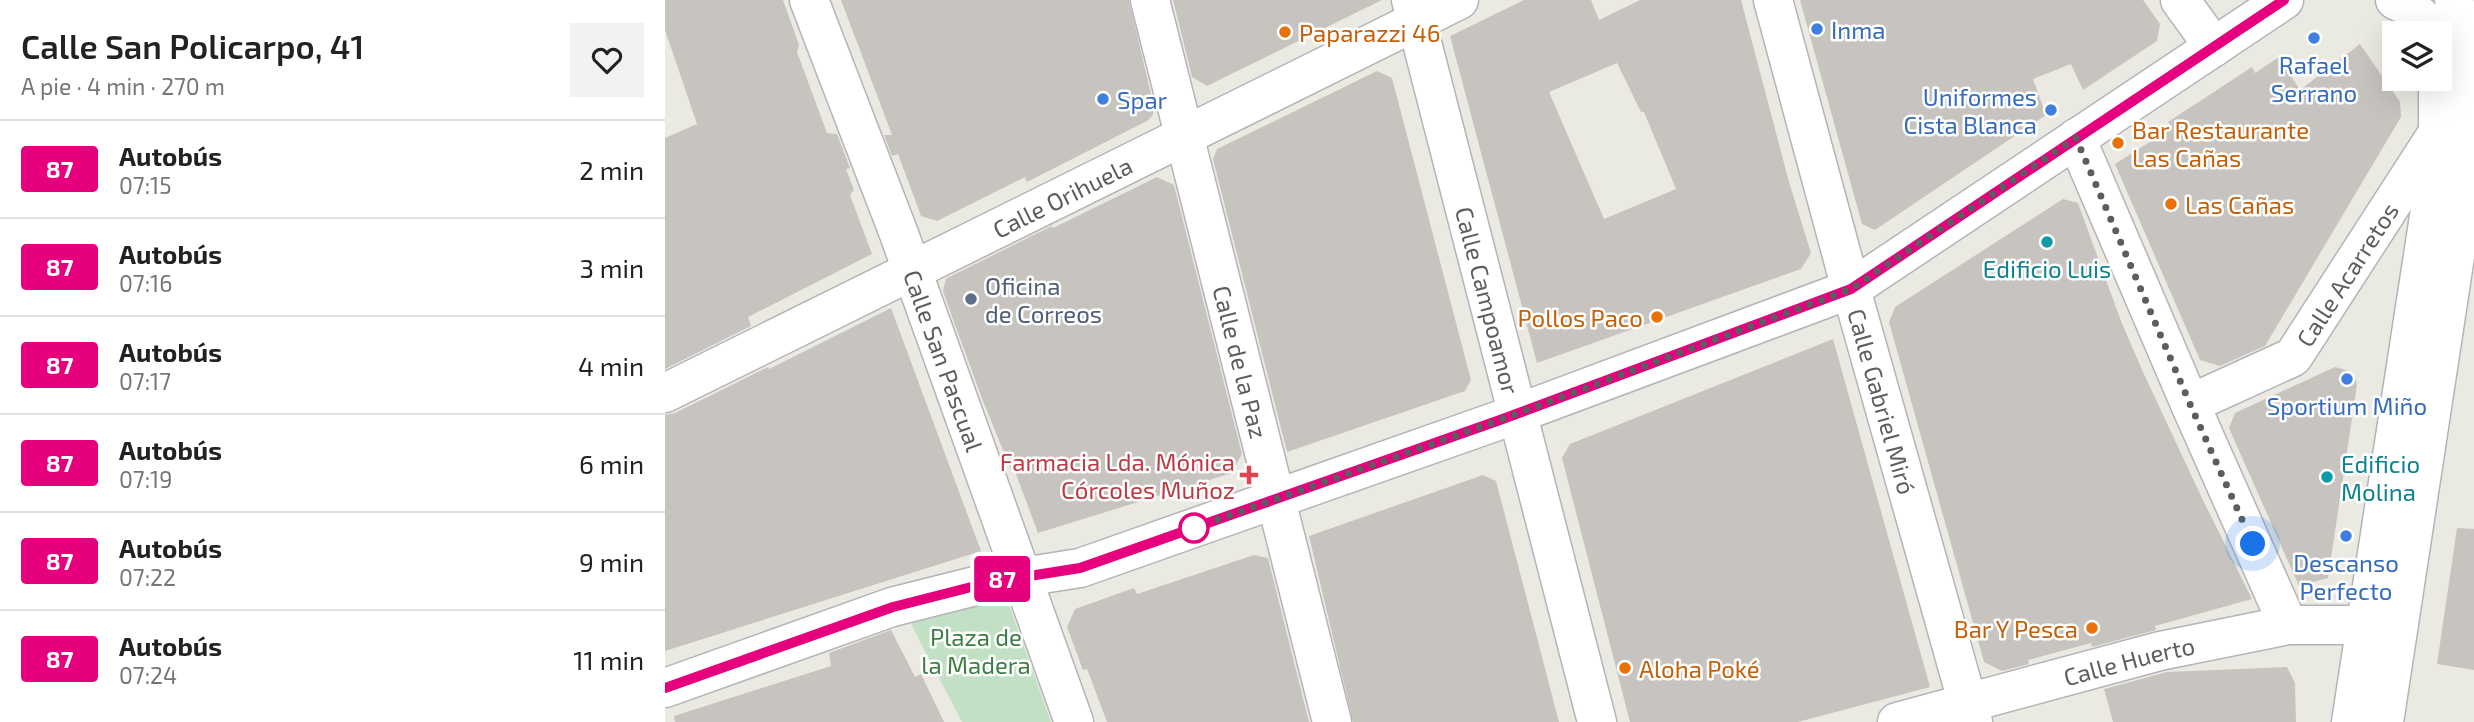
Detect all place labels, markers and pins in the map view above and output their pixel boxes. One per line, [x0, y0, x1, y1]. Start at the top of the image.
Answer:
place label: Inma [1831, 15, 1885, 44]
place label: Paparazzi 46 [1299, 18, 1440, 47]
marker: Inma [1809, 21, 1825, 37]
marker: Paparazzi 46 [1277, 24, 1293, 40]
marker: Rafael Serrano [2306, 30, 2322, 46]
place label: Rafael Serrano [2271, 50, 2357, 107]
place label: Uniformes Cista Blanca [1903, 82, 2037, 139]
place label: Spar [1117, 85, 1168, 114]
marker: Spar [1095, 91, 1111, 107]
marker: Uniformes Cista Blanca [2043, 102, 2059, 118]
place label: Bar Restaurante Las Cañas [2132, 115, 2309, 172]
marker: Bar Restaurante Las Cañas [2110, 135, 2126, 151]
place label: Las Cañas [2185, 190, 2294, 219]
marker: Las Cañas [2163, 196, 2179, 212]
marker: Edificio Luis [2039, 234, 2055, 250]
place label: Edificio Luis [1983, 254, 2111, 283]
place label: Oficina de Correos [985, 271, 1102, 328]
marker: Oficina de Correos [963, 291, 979, 307]
place label: Pollos Paco [1518, 303, 1643, 332]
marker: Pollos Paco [1649, 309, 1665, 325]
marker: Sportium Miño [2339, 371, 2355, 387]
place label: Sportium Miño [2267, 391, 2427, 420]
place label: Farmacia Lda. Mónica Córcoles Muñoz [1000, 447, 1235, 504]
place label: Edificio Molina [2341, 449, 2420, 506]
marker: Farmacia Lda. Mónica Córcoles Muñoz [1241, 467, 1257, 483]
marker: Edificio Molina [2319, 469, 2335, 485]
unlabelled marker [1179, 513, 1209, 543]
marker: Descanso Perfecto [2338, 528, 2354, 544]
place label: Descanso Perfecto [2293, 548, 2399, 605]
place label: Bar Y Pesca [1954, 614, 2078, 643]
marker: Bar Y Pesca [2084, 620, 2100, 636]
place label: Aloha Poké [1639, 654, 1760, 683]
marker: Aloha Poké [1617, 660, 1633, 676]

